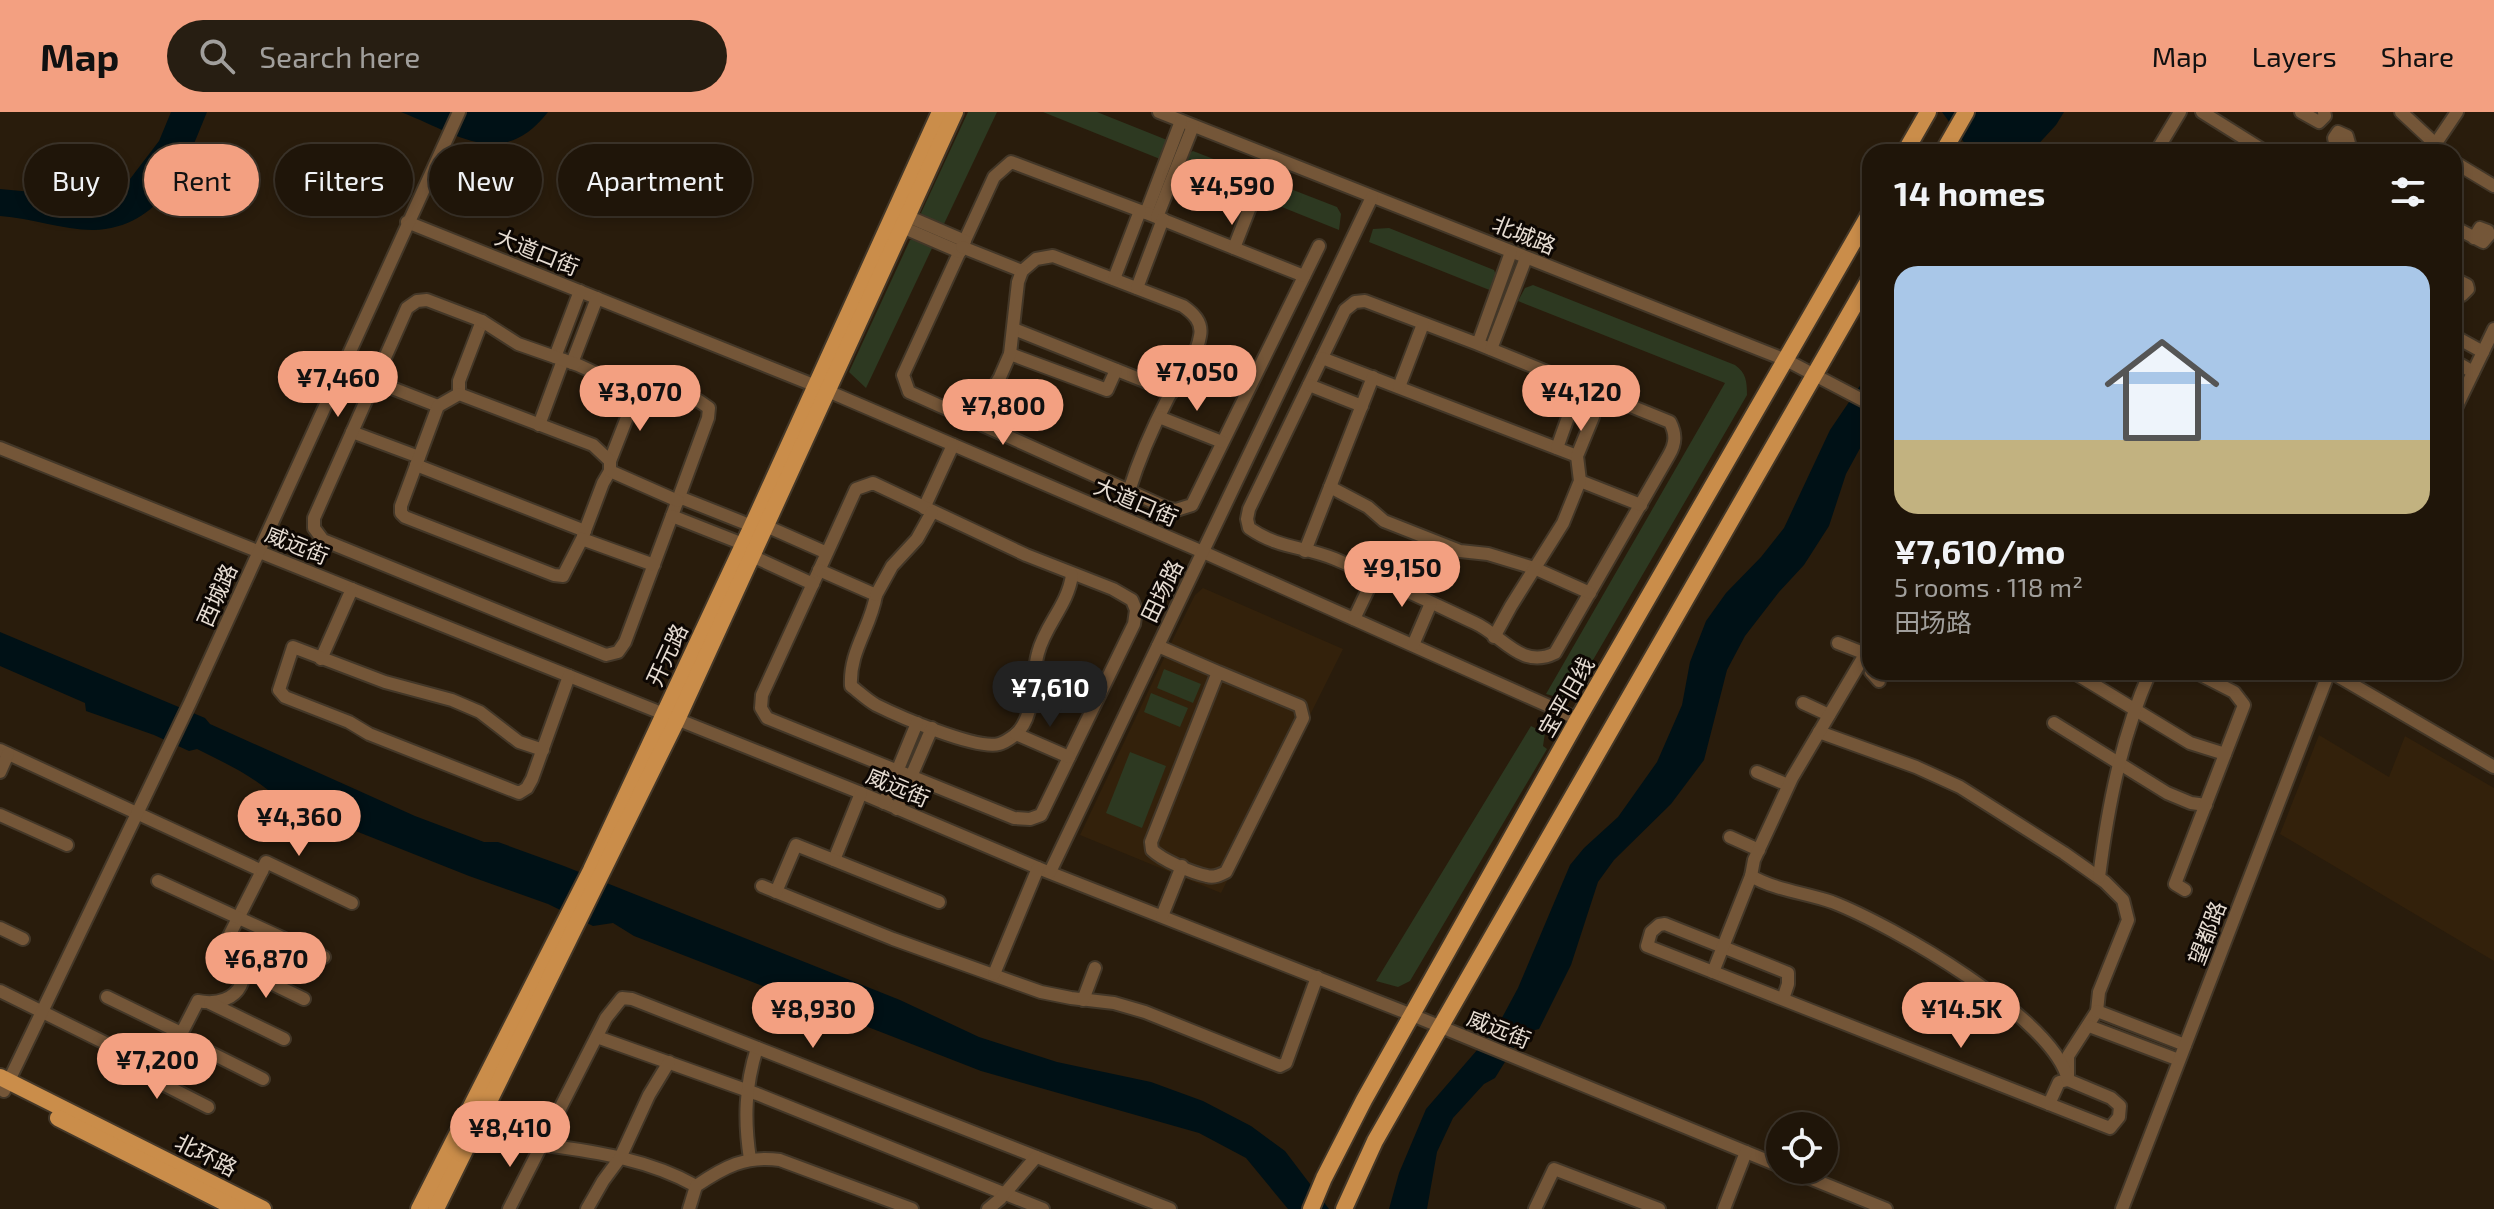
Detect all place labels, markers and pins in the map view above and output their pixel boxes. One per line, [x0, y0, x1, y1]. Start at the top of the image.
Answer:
pin: ¥4,590 [1167, 159, 1297, 227]
pin: ¥7,050 [1132, 345, 1262, 413]
pin: ¥7,460 [273, 351, 403, 419]
pin: ¥3,070 [575, 365, 705, 433]
pin: ¥4,120 [1516, 365, 1646, 433]
pin: ¥7,800 [938, 379, 1068, 447]
pin: ¥9,150 [1337, 541, 1467, 609]
pin: ¥7,610 [985, 661, 1115, 729]
pin: ¥4,360 [234, 790, 364, 858]
pin: ¥6,870 [201, 932, 331, 1000]
pin: ¥8,930 [748, 982, 878, 1050]
pin: ¥14.5K [1896, 982, 2026, 1050]
pin: ¥7,200 [92, 1033, 222, 1101]
pin: ¥8,410 [445, 1101, 575, 1169]

